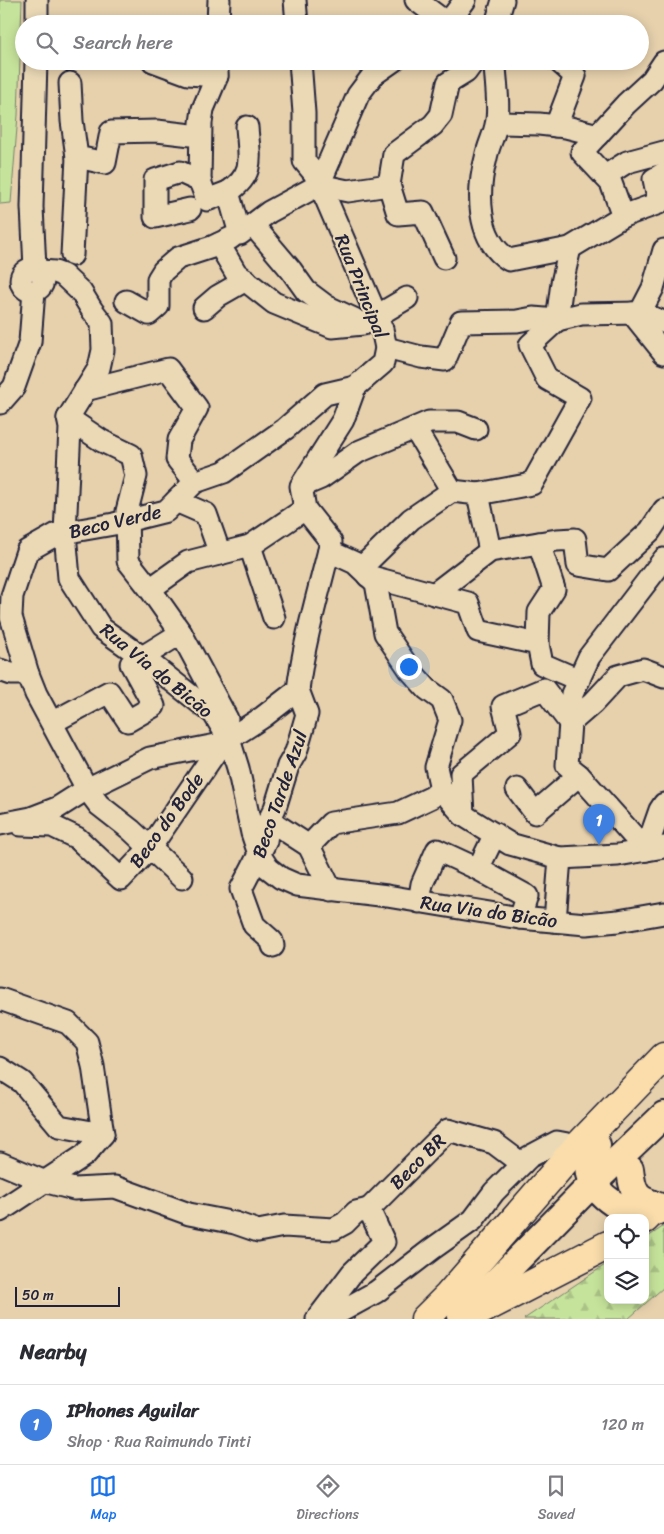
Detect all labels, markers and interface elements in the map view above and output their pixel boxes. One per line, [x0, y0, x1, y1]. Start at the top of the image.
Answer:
search box [15, 15, 649, 70]
text: Search here [73, 26, 173, 59]
icon: search [33, 29, 61, 57]
street label: Rua Principal [326, 229, 398, 344]
street label: Beco Verde [66, 495, 165, 548]
street label: Rua Via do Bicão [93, 614, 221, 727]
your location [396, 654, 422, 680]
street label: Beco Tarde Azul [242, 725, 317, 863]
street label: Beco do Bode [120, 765, 213, 875]
pin: 1 [583, 804, 615, 845]
street label: Rua Via do Bicão [418, 886, 560, 937]
street label: Beco BR [381, 1125, 454, 1198]
map controls [604, 1214, 649, 1304]
button: locate [604, 1214, 649, 1259]
button: layers [604, 1259, 649, 1304]
text: 50 m [22, 1283, 54, 1308]
scale bar [15, 1284, 120, 1307]
text: Nearby [20, 1333, 86, 1371]
text: IPhones Aguilar [67, 1394, 199, 1427]
text: 1 [33, 1410, 39, 1439]
text: 120 m [601, 1410, 644, 1439]
text: Shop · Rua Raimundo Tinti [67, 1427, 251, 1456]
tab: Map [89, 1472, 117, 1527]
tab: Directions [296, 1472, 359, 1527]
tab: Saved [538, 1472, 575, 1527]

